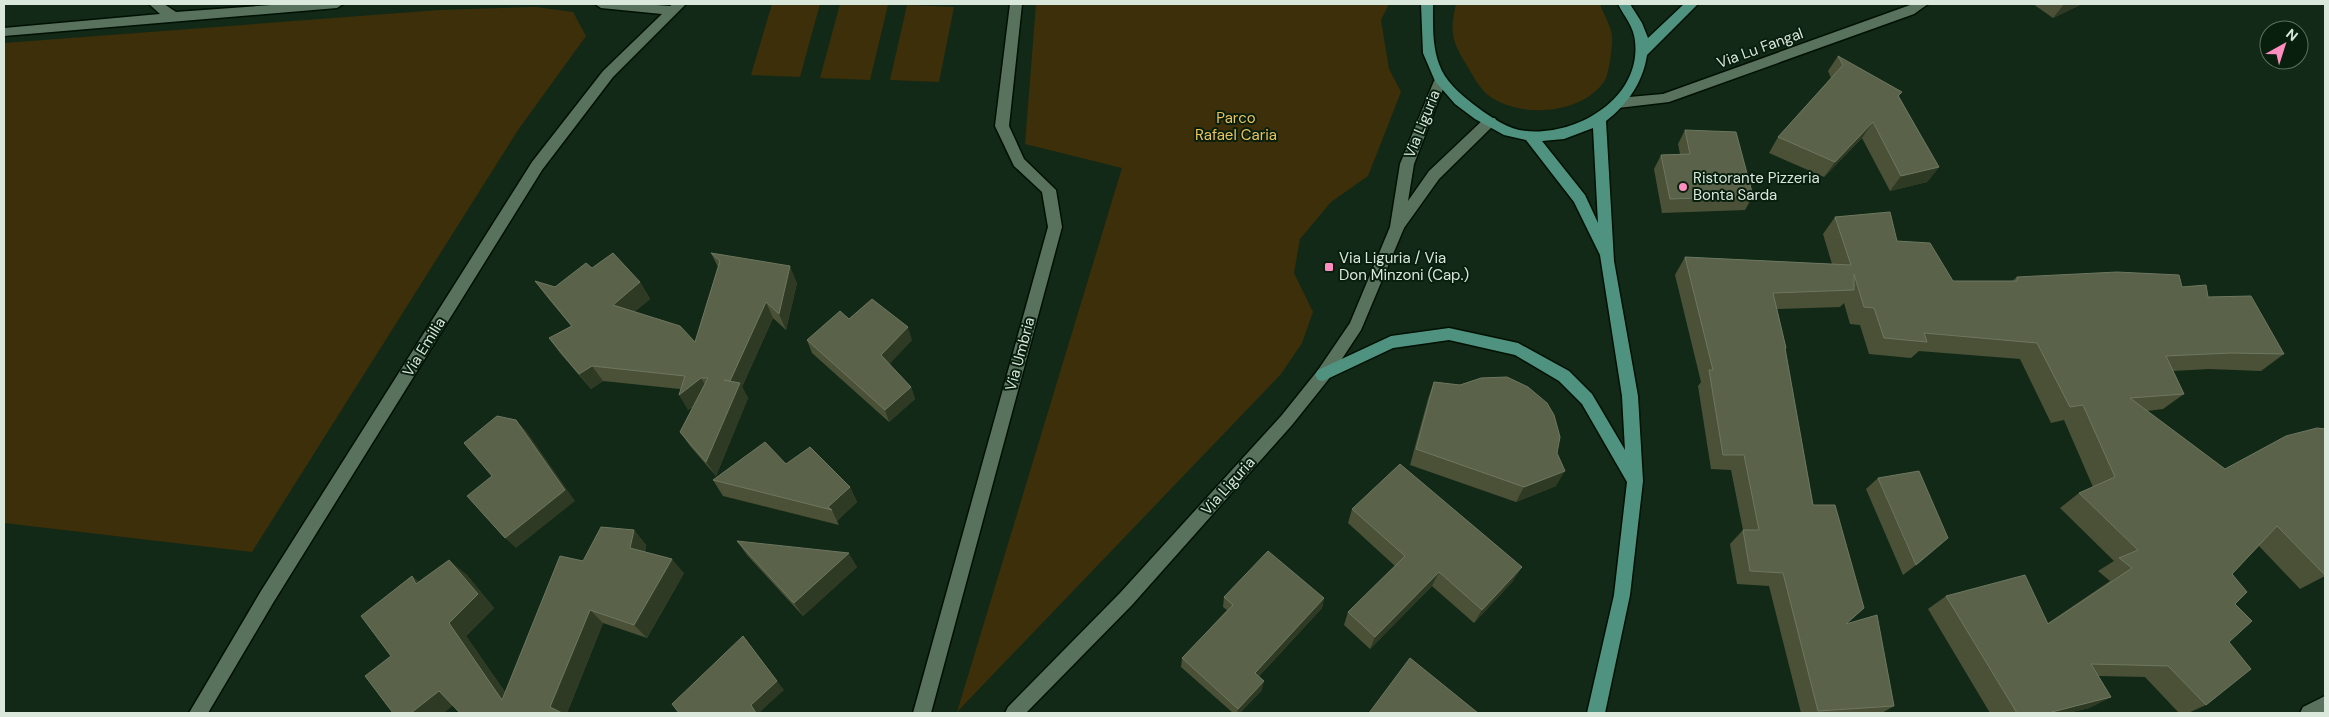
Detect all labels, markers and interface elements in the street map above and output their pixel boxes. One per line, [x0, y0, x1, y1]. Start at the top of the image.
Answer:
north arrow [2259, 20, 2309, 70]
street label: Via Lu Fangal [1714, 23, 1806, 73]
text: N [2283, 25, 2302, 45]
street label: Via Liguria [1399, 87, 1445, 161]
park label: Parco Rafael Caria [1195, 108, 1277, 145]
place label: Ristorante Pizzeria Bonta Sarda [1693, 168, 1820, 205]
marker: Ristorante Pizzeria Bonta Sarda [1677, 181, 1689, 193]
place label: Via Liguria / Via Don Minzoni (Cap.) [1339, 248, 1469, 285]
marker: Via Liguria / Via Don Minzoni (Cap.) [1323, 261, 1335, 273]
street label: Via Emilia [398, 314, 450, 380]
street label: Via Umbria [1001, 315, 1039, 393]
street label: Via Liguria [1197, 453, 1259, 519]

